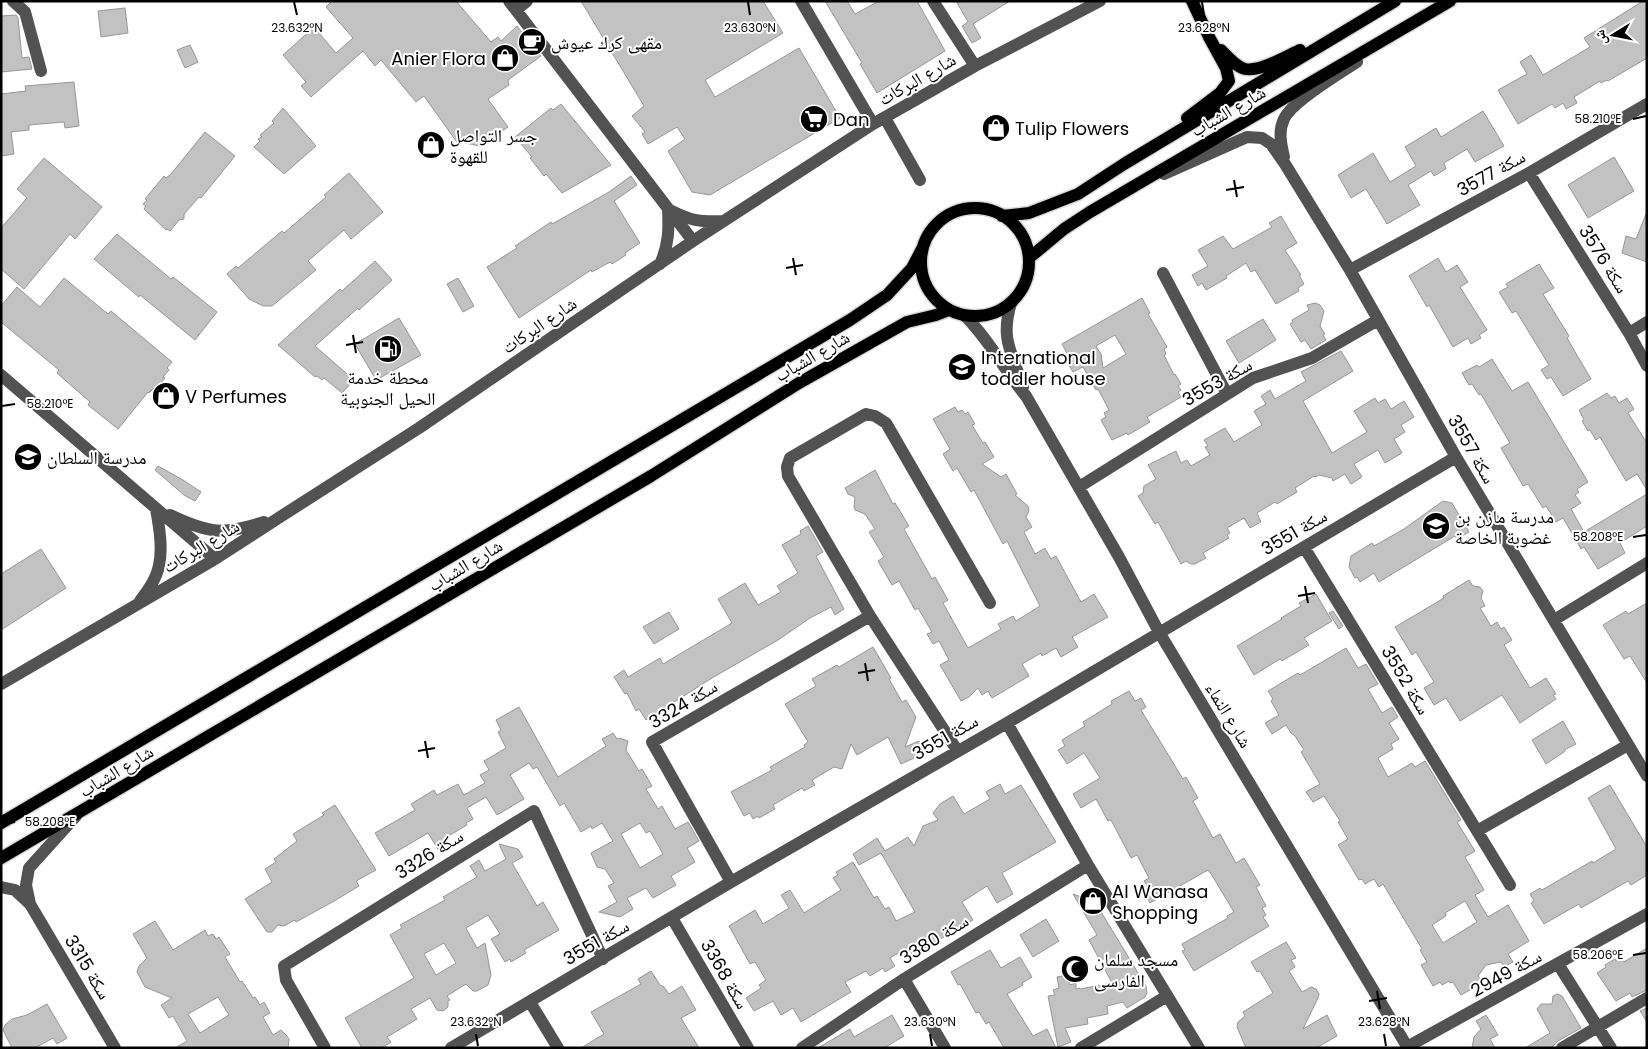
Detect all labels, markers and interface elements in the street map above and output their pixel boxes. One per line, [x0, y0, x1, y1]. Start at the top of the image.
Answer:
north arrow [1588, 10, 1638, 60]
text: 23.632°N [271, 19, 323, 36]
text: 23.630°N [724, 19, 776, 36]
text: 23.628°N [1178, 19, 1230, 36]
cafe icon: مقهى كرك عيوش [517, 27, 547, 57]
text: ش [1589, 28, 1611, 46]
place label: مقهى كرك عيوش [551, 30, 662, 55]
shop icon: Anier Flora [490, 43, 520, 73]
place label: Anier Flora [391, 46, 486, 71]
street label: شارع البركات [874, 47, 960, 111]
street label: شارع الشباب [1186, 79, 1270, 143]
supermarket icon: Dan [799, 104, 829, 134]
place label: Dan [833, 107, 869, 132]
text: 58.210°E [1575, 110, 1621, 127]
shop icon: Tulip Flowers [981, 113, 1011, 143]
place label: Tulip Flowers [1015, 116, 1129, 141]
place label: جسر التواصل للقهوة [450, 123, 538, 169]
shop icon: جسر التواصل للقهوة [416, 130, 446, 160]
street label: سكة 3577 [1452, 144, 1530, 202]
street label: سكة 3576 [1573, 220, 1635, 298]
street label: شارع البركات [497, 291, 581, 359]
street label: شارع الشباب [770, 324, 854, 388]
fuel station icon: محطة خدمة الحيل الجنوبية [373, 334, 403, 364]
place label: International toddler house [981, 345, 1106, 391]
school or university icon: International toddler house [947, 352, 977, 382]
street label: سكة 3553 [1177, 352, 1257, 412]
place label: محطة خدمة الحيل الجنوبية [340, 365, 436, 411]
shop icon: V Perfumes [151, 381, 181, 411]
place label: V Perfumes [185, 384, 287, 409]
text: 58.210°E [27, 395, 73, 412]
street label: سكة 3557 [1442, 410, 1502, 488]
school or university icon: مدرسة السلطان [13, 442, 43, 472]
place label: مدرسة السلطان [47, 445, 146, 470]
street label: سكة 3551 [1257, 503, 1331, 561]
place label: مدرسة مازن بن غضوبة الخاصة [1455, 504, 1554, 550]
school or university icon: مدرسة مازن بن غضوبة الخاصة [1421, 511, 1451, 541]
street label: شارع البركات [158, 513, 244, 579]
text: 58.208°E [1573, 528, 1623, 545]
street label: شارع الشباب [423, 533, 507, 597]
street label: سكة 3552 [1376, 641, 1436, 719]
street label: سكة 3324 [644, 674, 722, 734]
street label: شارع النماء [1200, 678, 1258, 752]
street label: سكة 3551 [908, 708, 982, 766]
street label: شارع الشباب [74, 739, 158, 803]
text: 58.208°E [25, 813, 75, 830]
street label: سكة 3326 [390, 823, 468, 885]
place label: Al Wanasa Shopping [1112, 879, 1208, 925]
shop icon: Al Wanasa Shopping [1078, 886, 1108, 916]
street label: سكة 3380 [895, 908, 973, 970]
street label: سكة 3551 [559, 913, 633, 971]
street label: سكة 3315 [59, 930, 117, 1004]
street label: سكة 3368 [695, 934, 755, 1014]
street label: سكة 2949 [1466, 943, 1546, 1003]
text: 58.206°E [1573, 946, 1623, 963]
place label: مسجد سلمان الفارسى [1094, 947, 1178, 993]
mosque icon: مسجد سلمان الفارسى [1060, 954, 1090, 984]
text: 23.632°N [450, 1013, 502, 1030]
text: 23.630°N [904, 1013, 956, 1030]
text: 23.628°N [1358, 1013, 1410, 1030]

